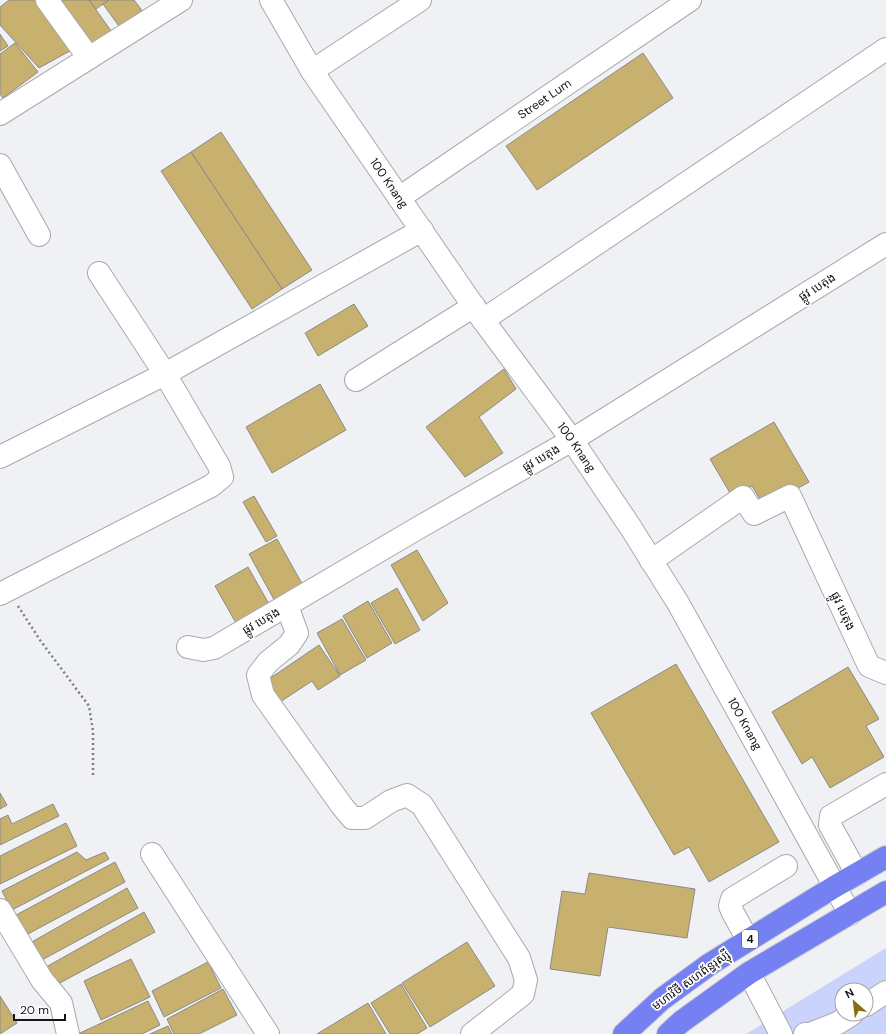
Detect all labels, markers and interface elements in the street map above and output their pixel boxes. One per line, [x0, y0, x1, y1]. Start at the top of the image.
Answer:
street label: Street Lum [515, 75, 574, 123]
street label: 100 Knang [366, 155, 412, 212]
street label: ផ្លូវ បេតុង [795, 269, 840, 307]
street label: 100 Knang [554, 419, 600, 476]
street label: ផ្លូវ បេតុង [519, 441, 564, 477]
street label: ផ្លូវ បេតុង [825, 589, 859, 634]
street label: ផ្លូវ បេតុង [239, 604, 284, 640]
street label: 100 Knang [724, 695, 766, 753]
road number: 4 [742, 930, 758, 948]
street label: មហាវិថី សហព័ន្ធរុស្ស៊ី [649, 946, 735, 1015]
north arrow [834, 982, 874, 1022]
text: N [842, 985, 856, 1001]
scale bar [14, 996, 65, 1022]
text: 20 m [20, 1002, 49, 1018]

